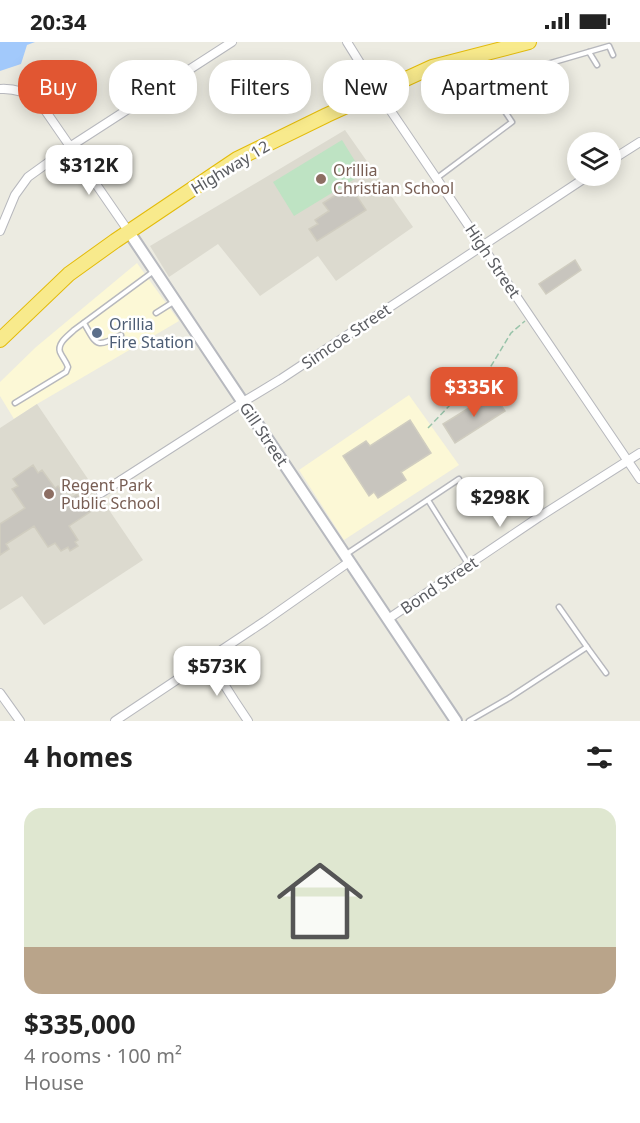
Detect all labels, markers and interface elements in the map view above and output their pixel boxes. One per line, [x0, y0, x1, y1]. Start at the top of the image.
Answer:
text: 20:34 [30, 6, 87, 36]
chip: Buy [18, 60, 97, 114]
chip: Rent [109, 60, 197, 114]
chip: Filters [209, 60, 311, 114]
chip: New [323, 60, 409, 114]
chip: Apartment [421, 60, 569, 114]
map controls [567, 132, 621, 186]
button: layers [567, 132, 621, 186]
street label: Highway 12 [187, 135, 273, 199]
pin: $312K [47, 145, 131, 196]
text: $312K [59, 151, 119, 178]
place label: Orillia Christian School [333, 159, 454, 199]
marker: Orillia Christian School [314, 172, 328, 186]
street label: High Street [460, 220, 526, 302]
street label: Simcoe Street [297, 298, 395, 374]
place label: Orillia Fire Station [109, 313, 194, 353]
marker: Orillia Fire Station [90, 326, 104, 340]
pin: $335K [432, 367, 516, 418]
text: $335K [444, 373, 504, 400]
street label: Gill Street [235, 398, 294, 471]
place label: Regent Park Public School [61, 474, 160, 514]
pin: $298K [458, 477, 542, 528]
text: $298K [470, 483, 530, 510]
marker: Regent Park Public School [42, 487, 56, 501]
street label: Bond Street [396, 551, 482, 619]
pin: $573K [175, 646, 259, 697]
text: $573K [187, 652, 247, 679]
text: 4 homes [24, 739, 133, 775]
icon: filters [583, 741, 616, 774]
icon: home [266, 847, 374, 955]
text: $335,000 [24, 1006, 136, 1042]
text: 4 rooms · 100 m² [24, 1042, 182, 1069]
text: House [24, 1069, 84, 1096]

